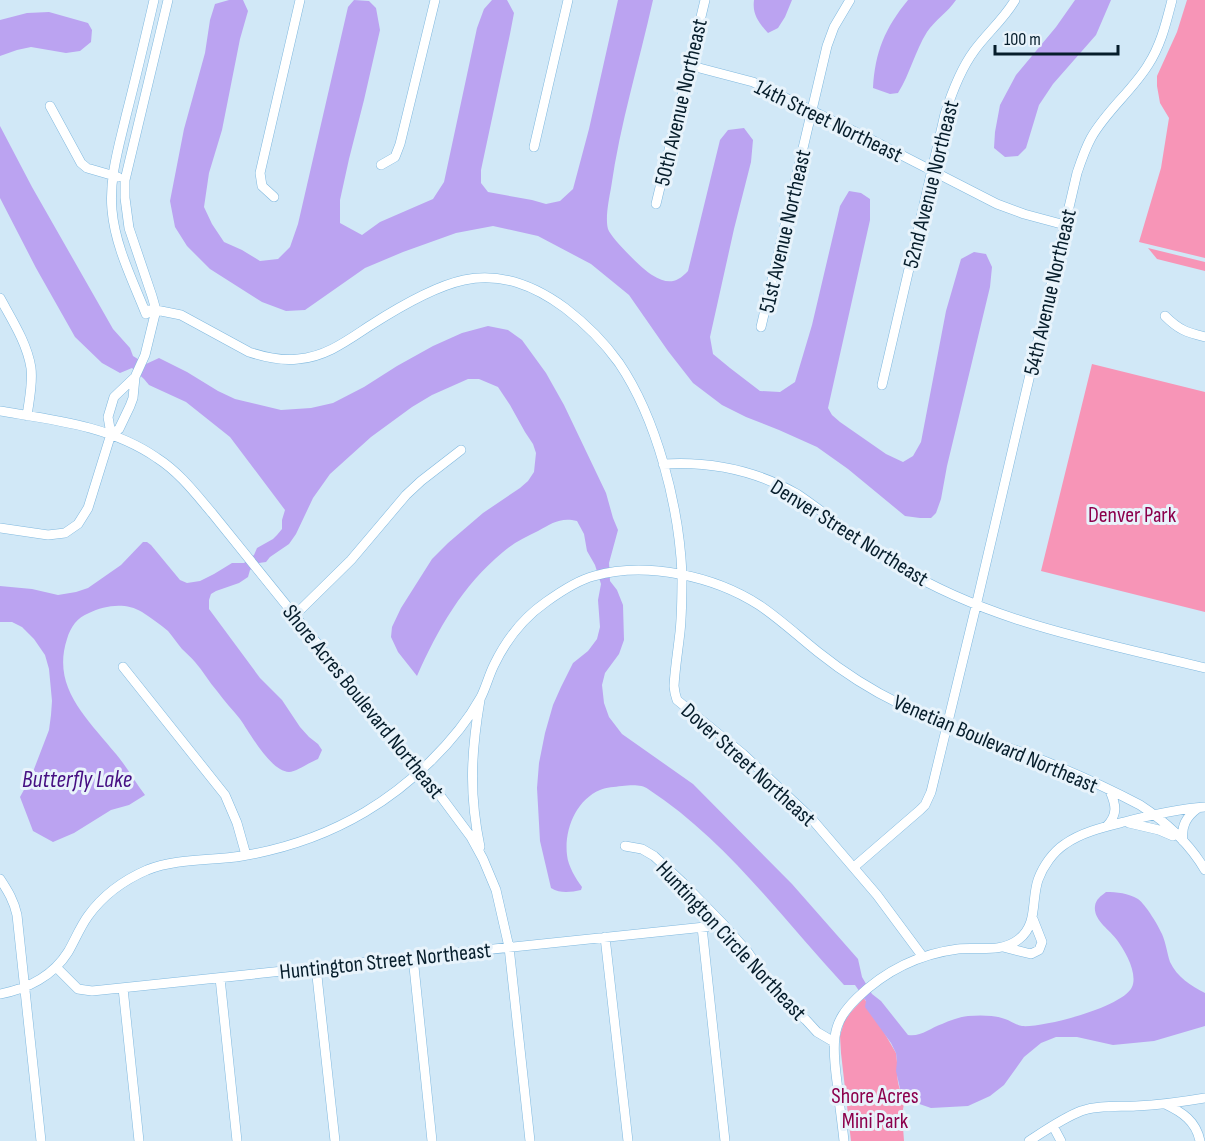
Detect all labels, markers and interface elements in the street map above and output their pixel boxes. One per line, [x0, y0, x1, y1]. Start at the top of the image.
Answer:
street label: 50th Avenue Northeast [649, 16, 714, 188]
scale bar [995, 18, 1118, 56]
text: 100 m [1004, 29, 1041, 50]
street label: 14th Street Northeast [750, 74, 907, 169]
street label: 52nd Avenue Northeast [898, 97, 965, 271]
street label: 51st Avenue Northeast [754, 147, 817, 316]
street label: 54th Avenue Northeast [1018, 206, 1083, 378]
street label: Denver Street Northeast [765, 474, 933, 593]
park label: Denver Park [1088, 502, 1177, 529]
street label: Shore Acres Boulevard Northeast [276, 599, 450, 805]
street label: Venetian Boulevard Northeast [889, 689, 1102, 800]
street label: Dover Street Northeast [675, 698, 821, 833]
water label: Butterfly Lake [22, 765, 132, 794]
street label: Huntington Circle Northeast [650, 856, 812, 1027]
street label: Huntington Street Northeast [278, 937, 492, 986]
park label: Shore Acres Mini Park [831, 1083, 919, 1135]

